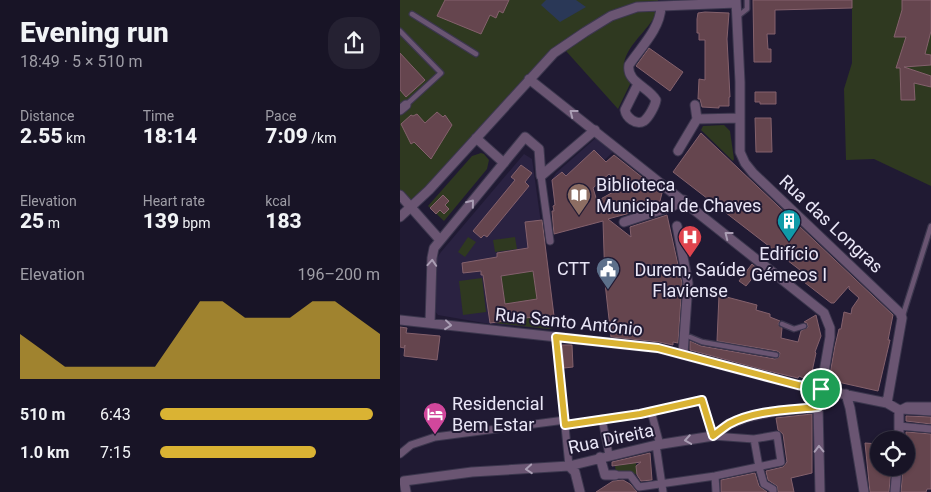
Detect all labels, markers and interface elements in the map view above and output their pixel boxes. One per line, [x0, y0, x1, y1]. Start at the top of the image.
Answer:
text: Evening run [20, 16, 169, 49]
button: share [328, 17, 380, 69]
text: 18:49 · 5 × 510 m [20, 52, 142, 71]
text: Distance [20, 108, 75, 124]
text: Time [143, 108, 174, 124]
text: Pace [265, 108, 296, 124]
one-way arrow [569, 110, 579, 119]
text: 2.55 [20, 124, 63, 148]
text: 18:14 [143, 124, 197, 148]
text: 7:09 [265, 124, 308, 148]
text: km [63, 130, 85, 146]
text: /km [308, 130, 336, 146]
street label: Rua das Longras [775, 170, 887, 277]
place label: Biblioteca Municipal de Chaves [596, 174, 761, 216]
library icon: Biblioteca Municipal de Chaves [566, 182, 592, 216]
text: Elevation [20, 193, 77, 209]
text: Heart rate [143, 193, 205, 209]
text: kcal [265, 193, 291, 209]
one-way arrow [466, 199, 475, 208]
building icon: Edifício Gémeos I [776, 208, 802, 242]
text: 25 [20, 209, 44, 233]
text: 139 [143, 209, 179, 233]
text: 183 [265, 209, 302, 233]
text: m [44, 215, 60, 231]
text: bpm [179, 215, 210, 231]
hospital icon: Durem, Saúde Flaviense [677, 224, 703, 258]
one-way arrow [725, 233, 734, 241]
place label: Edifício Gémeos I [751, 243, 827, 285]
public building icon: CTT [595, 256, 621, 290]
place label: CTT [557, 258, 590, 279]
one-way arrow [426, 259, 437, 267]
place label: Durem, Saúde Flaviense [634, 259, 746, 301]
text: Elevation [20, 265, 85, 284]
text: 196–200 m [298, 265, 380, 284]
street label: Rua Santo António [494, 303, 644, 340]
one-way arrow [445, 319, 453, 330]
pin [800, 368, 842, 410]
icon: arrive [807, 375, 835, 403]
place label: Residencial Bem Estar [452, 393, 544, 435]
hotel icon: Residencial Bem Estar [422, 401, 448, 435]
text: 510 m [20, 405, 65, 424]
text: 6:43 [100, 405, 131, 424]
street label: Rua Direita [566, 419, 656, 458]
map controls [870, 431, 915, 476]
button: locate [870, 431, 915, 476]
one-way arrow [684, 434, 692, 445]
text: 1.0 km [20, 443, 69, 462]
text: 7:15 [100, 443, 131, 462]
one-way arrow [814, 445, 824, 453]
one-way arrow [524, 463, 532, 474]

